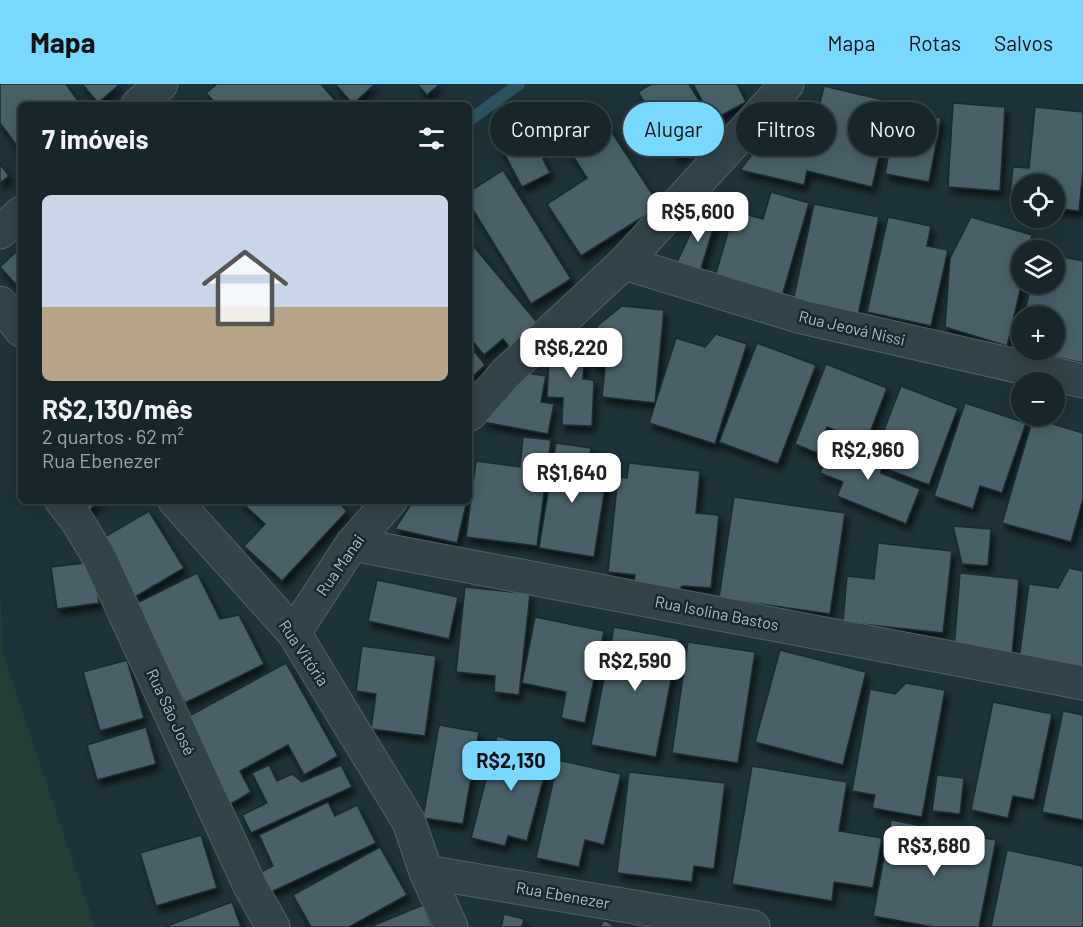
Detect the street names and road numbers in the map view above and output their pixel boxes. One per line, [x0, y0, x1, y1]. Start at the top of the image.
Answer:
street label: Rua Jeová Nissi [797, 306, 907, 349]
street label: Rua Manai [312, 530, 368, 599]
street label: Rua Isolina Bastos [654, 591, 781, 634]
street label: Rua Vitória [275, 616, 333, 689]
street label: Rua São José [143, 666, 200, 758]
street label: Rua Ebenezer [515, 877, 612, 912]

